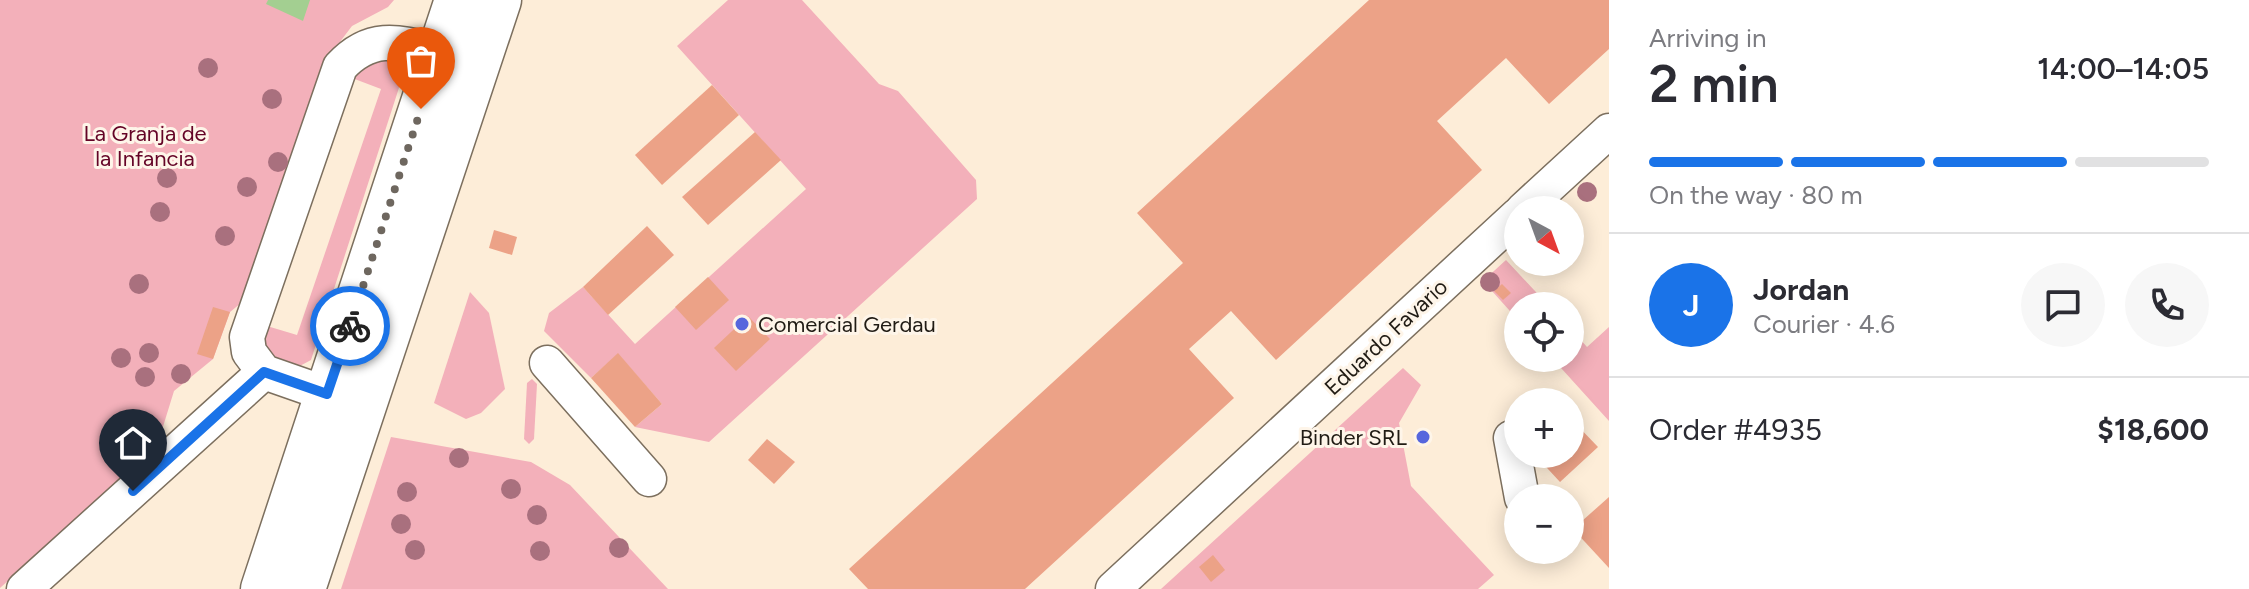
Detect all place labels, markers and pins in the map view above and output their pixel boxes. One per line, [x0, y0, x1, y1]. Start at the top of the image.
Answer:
pin [387, 27, 455, 109]
place label: Comercial Gerdau [758, 311, 936, 338]
marker: Comercial Gerdau [733, 315, 751, 333]
pin [99, 409, 167, 491]
place label: Binder SRL [1300, 424, 1408, 451]
marker: Binder SRL [1414, 428, 1432, 446]

